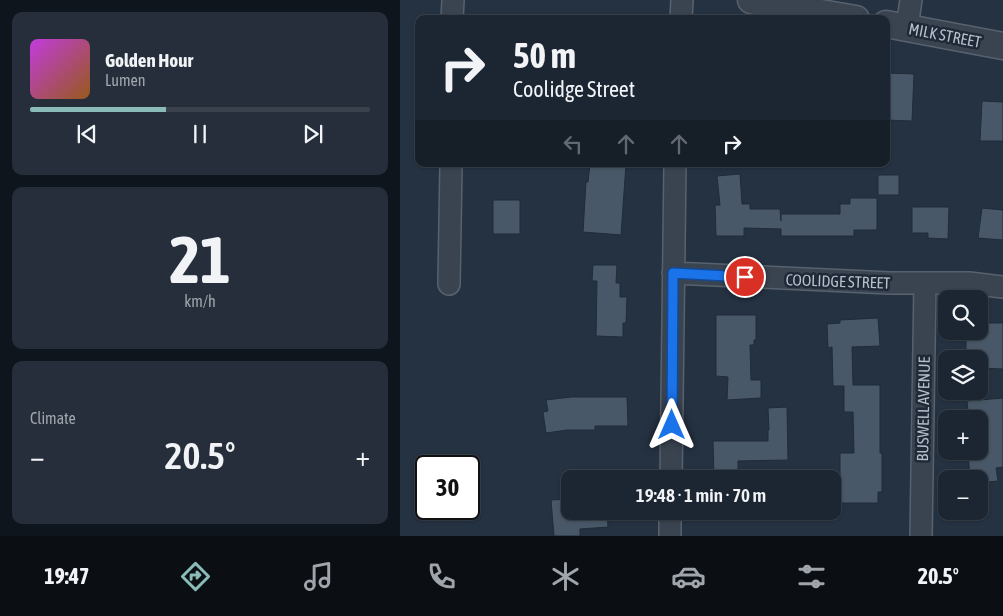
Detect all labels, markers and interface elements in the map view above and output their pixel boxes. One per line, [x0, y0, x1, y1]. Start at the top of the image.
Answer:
street label: MILK STREET [907, 19, 983, 51]
icon: right [430, 35, 495, 100]
text: 50 m [513, 35, 576, 75]
text: Golden Hour [105, 49, 193, 71]
text: Lumen [105, 71, 145, 89]
text: Coolidge Street [513, 76, 635, 102]
icon: previous [73, 120, 101, 148]
icon: pause [186, 120, 214, 148]
icon: next [299, 120, 327, 148]
icon: left [559, 130, 587, 158]
icon: ahead [612, 130, 640, 158]
icon: ahead [665, 130, 693, 158]
icon: right [718, 130, 746, 158]
text: 21 [169, 222, 231, 297]
pin [724, 256, 766, 298]
icon: arrive [731, 263, 759, 291]
street label: COOLIDGE STREET [785, 270, 891, 292]
map controls [938, 290, 988, 520]
button: search [938, 290, 988, 340]
text: km/h [184, 292, 216, 310]
button: layers [938, 350, 988, 400]
street label: BUSWELL AVENUE [913, 356, 933, 461]
position arrow [645, 398, 697, 450]
text: Climate [30, 409, 76, 427]
button: + [938, 410, 988, 460]
text: 20.5° [165, 434, 235, 477]
text: − [30, 440, 45, 472]
text: + [355, 440, 370, 472]
speed limit sign: 30 [415, 455, 480, 520]
button: − [938, 470, 988, 520]
text: 19:48 · 1 min · 70 m [636, 484, 766, 506]
icon: directions [178, 559, 213, 594]
icon: music [301, 559, 336, 594]
icon: phone [424, 559, 459, 594]
icon: climate [548, 559, 583, 594]
icon: car [671, 559, 706, 594]
icon: filters [794, 559, 829, 594]
text: 19:47 [44, 563, 89, 589]
text: 20.5° [918, 563, 959, 589]

